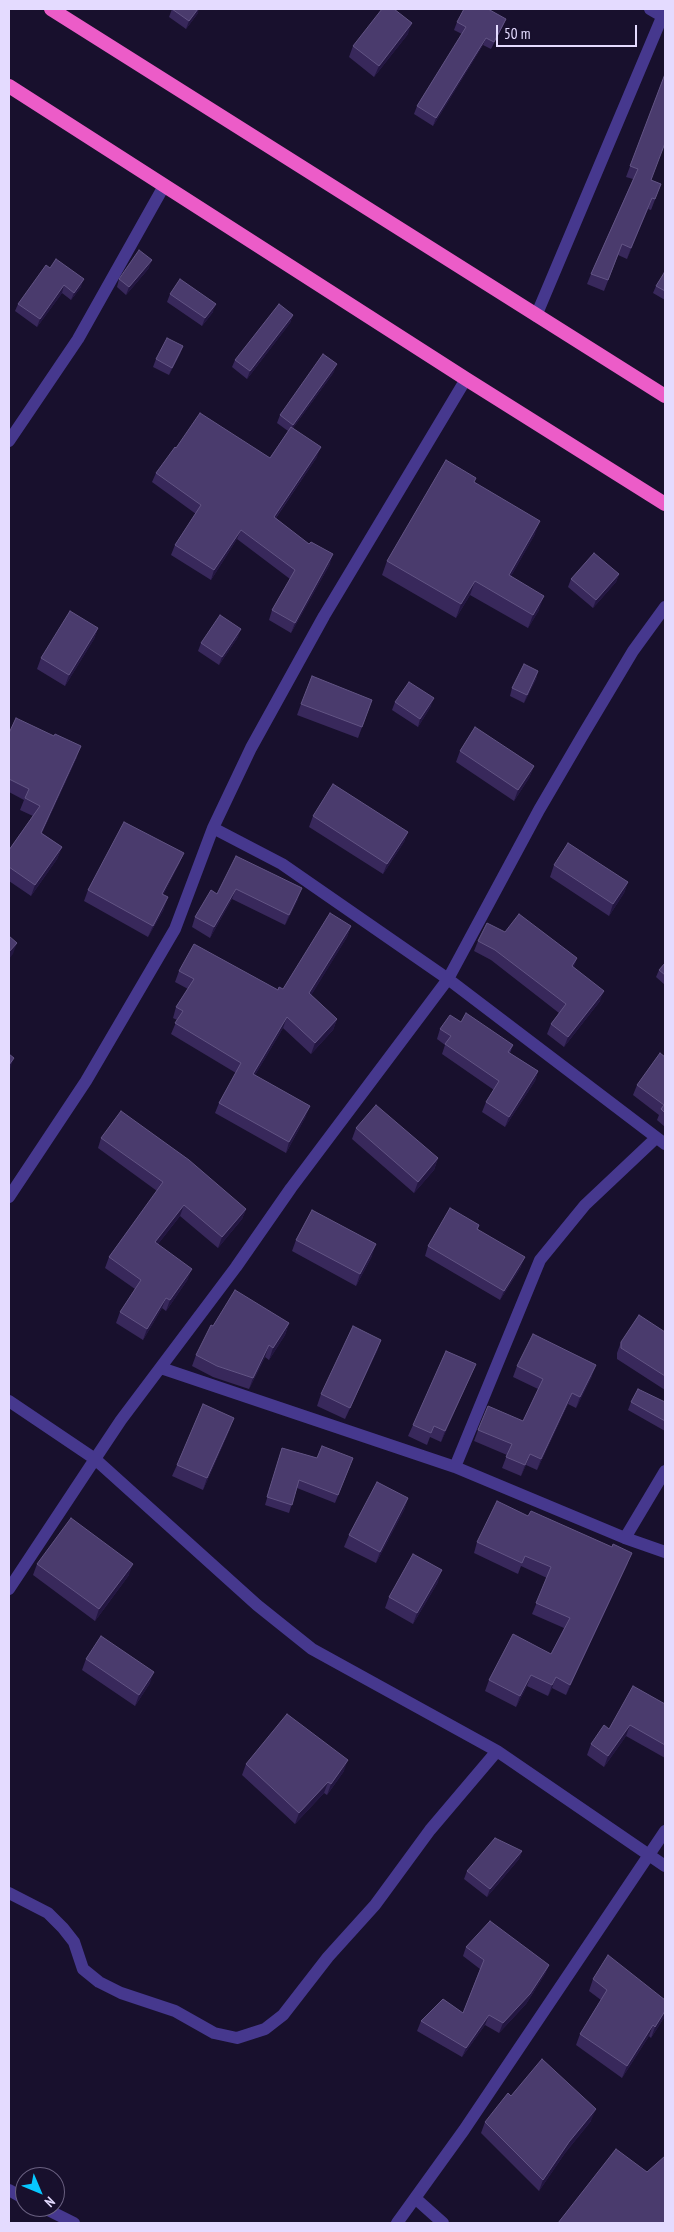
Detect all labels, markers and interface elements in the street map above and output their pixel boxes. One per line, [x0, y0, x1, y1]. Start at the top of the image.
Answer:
scale bar [499, 15, 640, 47]
text: 50 m [504, 24, 530, 43]
north arrow [15, 2167, 65, 2217]
text: N [41, 2193, 59, 2211]

